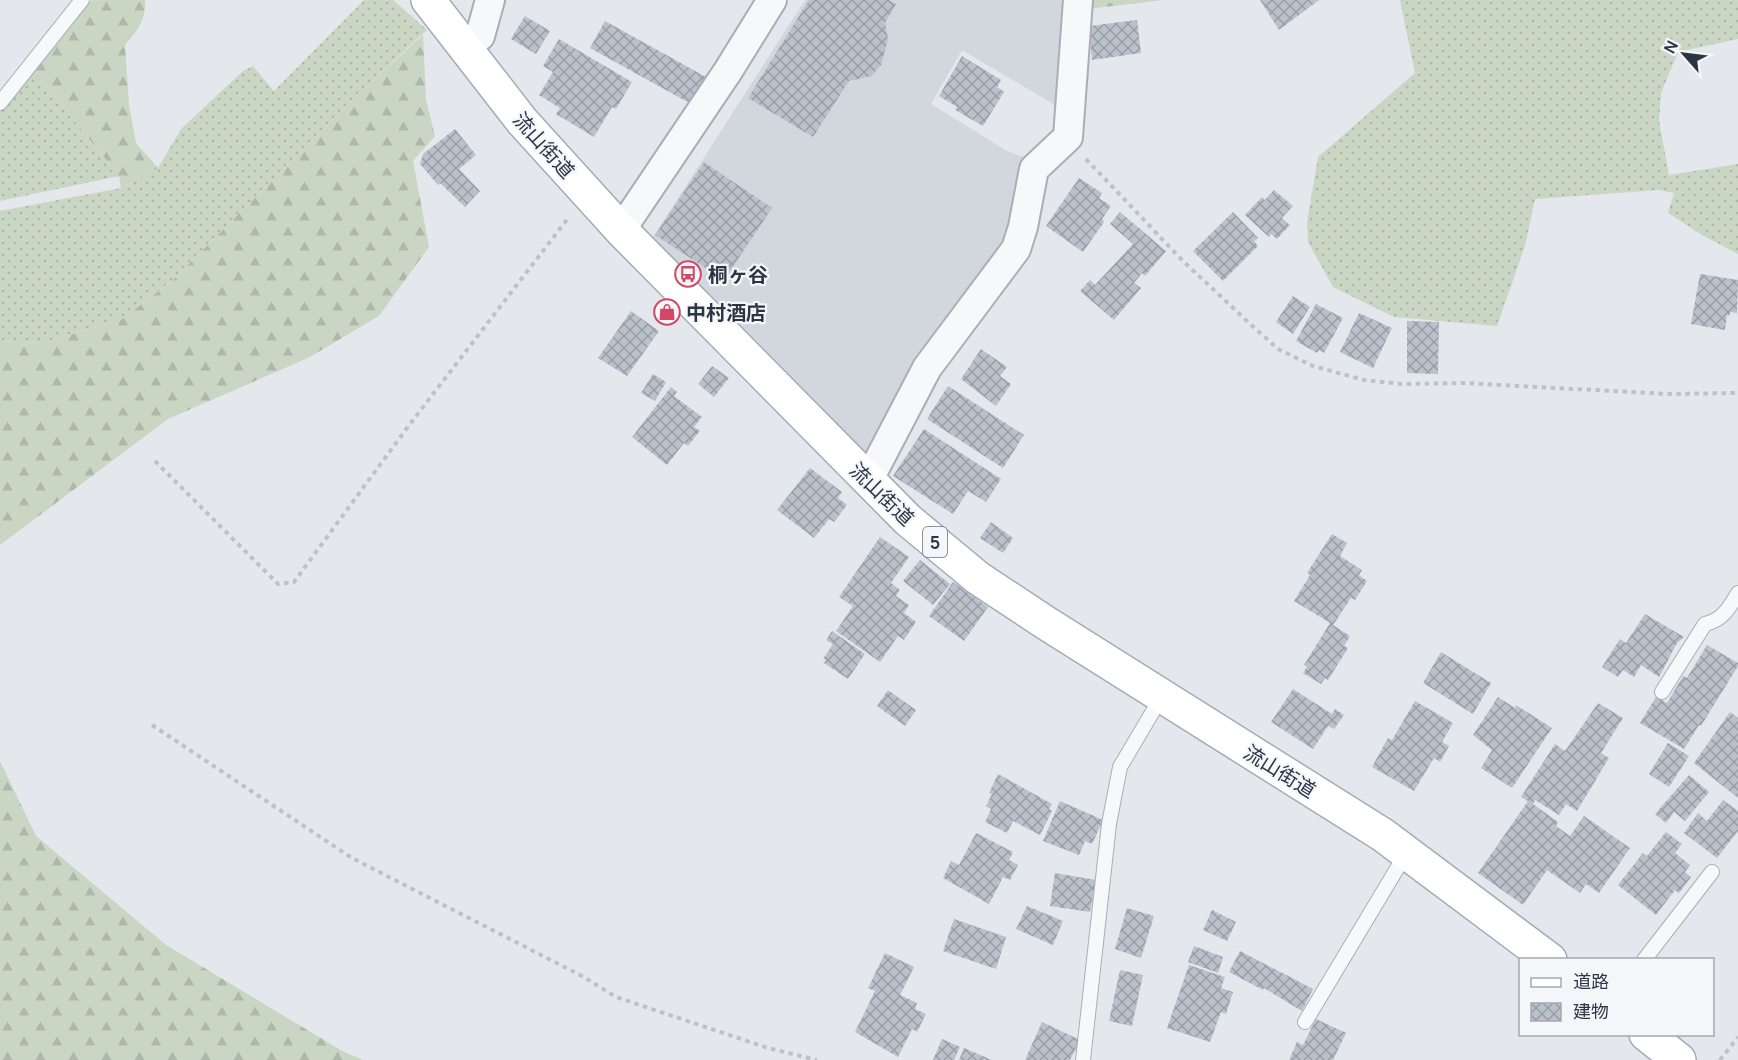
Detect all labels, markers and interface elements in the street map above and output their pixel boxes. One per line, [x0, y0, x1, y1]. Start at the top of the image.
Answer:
north arrow [1654, 24, 1714, 84]
text: N [1658, 37, 1683, 57]
street label: 流山街道 [507, 106, 581, 184]
bus stop icon: 桐ヶ谷 [673, 259, 703, 289]
place label: 桐ヶ谷 [708, 261, 768, 288]
shop icon: 中村酒店 [652, 297, 682, 327]
place label: 中村酒店 [686, 299, 766, 326]
street label: 流山街道 [844, 457, 920, 531]
road number: 5 [923, 527, 947, 557]
street label: 流山街道 [1239, 738, 1321, 804]
legend [1519, 958, 1714, 1036]
text: 道路 [1573, 969, 1609, 993]
text: 建物 [1573, 999, 1609, 1023]

